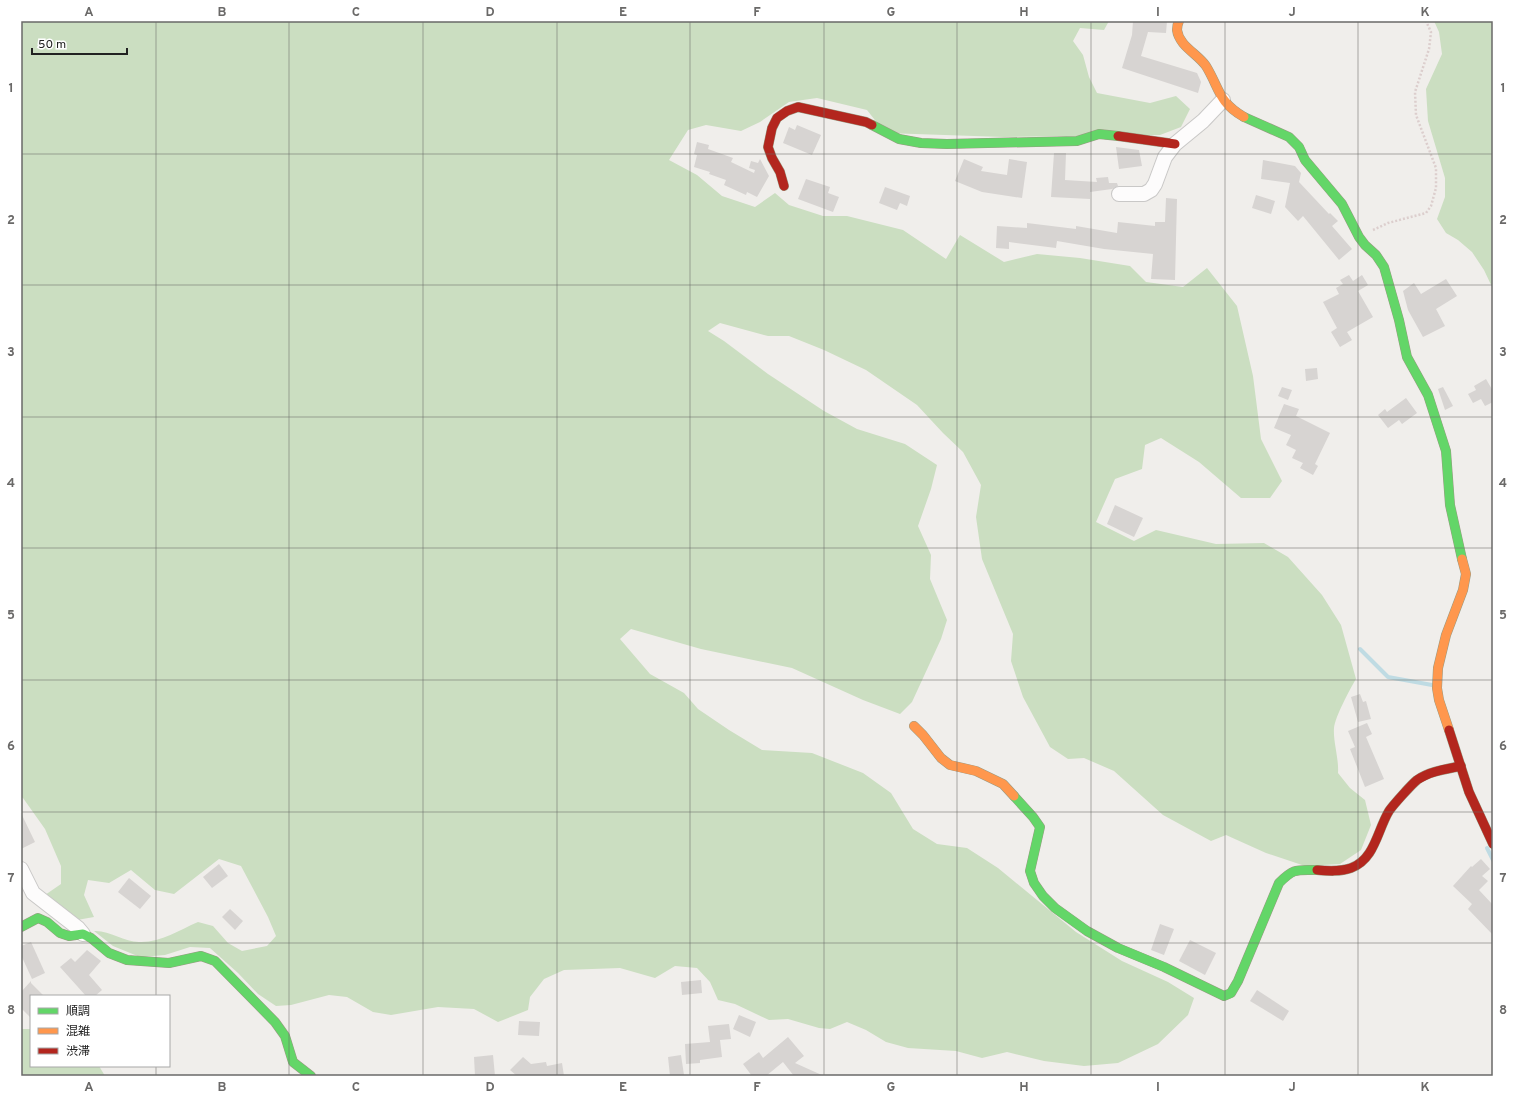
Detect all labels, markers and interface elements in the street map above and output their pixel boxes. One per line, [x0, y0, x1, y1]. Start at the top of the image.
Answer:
text: A [84, 5, 94, 21]
text: B [218, 5, 227, 21]
text: C [352, 5, 360, 21]
text: D [485, 5, 495, 21]
text: E [619, 5, 627, 21]
text: F [753, 5, 761, 21]
text: G [887, 5, 896, 21]
text: H [1019, 5, 1029, 21]
text: I [1156, 5, 1160, 21]
text: J [1288, 5, 1296, 21]
text: K [1420, 5, 1430, 21]
scale bar [32, 30, 127, 56]
text: 50 m [38, 37, 66, 53]
text: 1 [8, 81, 14, 97]
text: 1 [1500, 81, 1506, 97]
text: 2 [7, 213, 15, 229]
text: 2 [1499, 213, 1507, 229]
text: 3 [7, 345, 15, 361]
text: 3 [1499, 345, 1507, 361]
text: 4 [7, 476, 15, 492]
text: 4 [1499, 476, 1507, 492]
text: 5 [7, 608, 15, 624]
text: 5 [1499, 608, 1507, 624]
text: 6 [7, 739, 15, 755]
text: 6 [1499, 739, 1507, 755]
text: 7 [8, 871, 15, 887]
text: 7 [1500, 871, 1507, 887]
legend [30, 995, 170, 1067]
text: 8 [7, 1003, 15, 1019]
text: 8 [1499, 1003, 1507, 1019]
text: 順調 [66, 1004, 90, 1020]
text: 混雑 [66, 1024, 90, 1040]
text: 渋滞 [66, 1044, 90, 1060]
text: A [84, 1080, 94, 1096]
text: B [218, 1080, 227, 1096]
text: C [352, 1080, 360, 1096]
text: D [485, 1080, 495, 1096]
text: E [619, 1080, 627, 1096]
text: F [753, 1080, 761, 1096]
text: G [887, 1080, 896, 1096]
text: H [1019, 1080, 1029, 1096]
text: I [1156, 1080, 1160, 1096]
text: J [1288, 1080, 1296, 1096]
text: K [1420, 1080, 1430, 1096]

